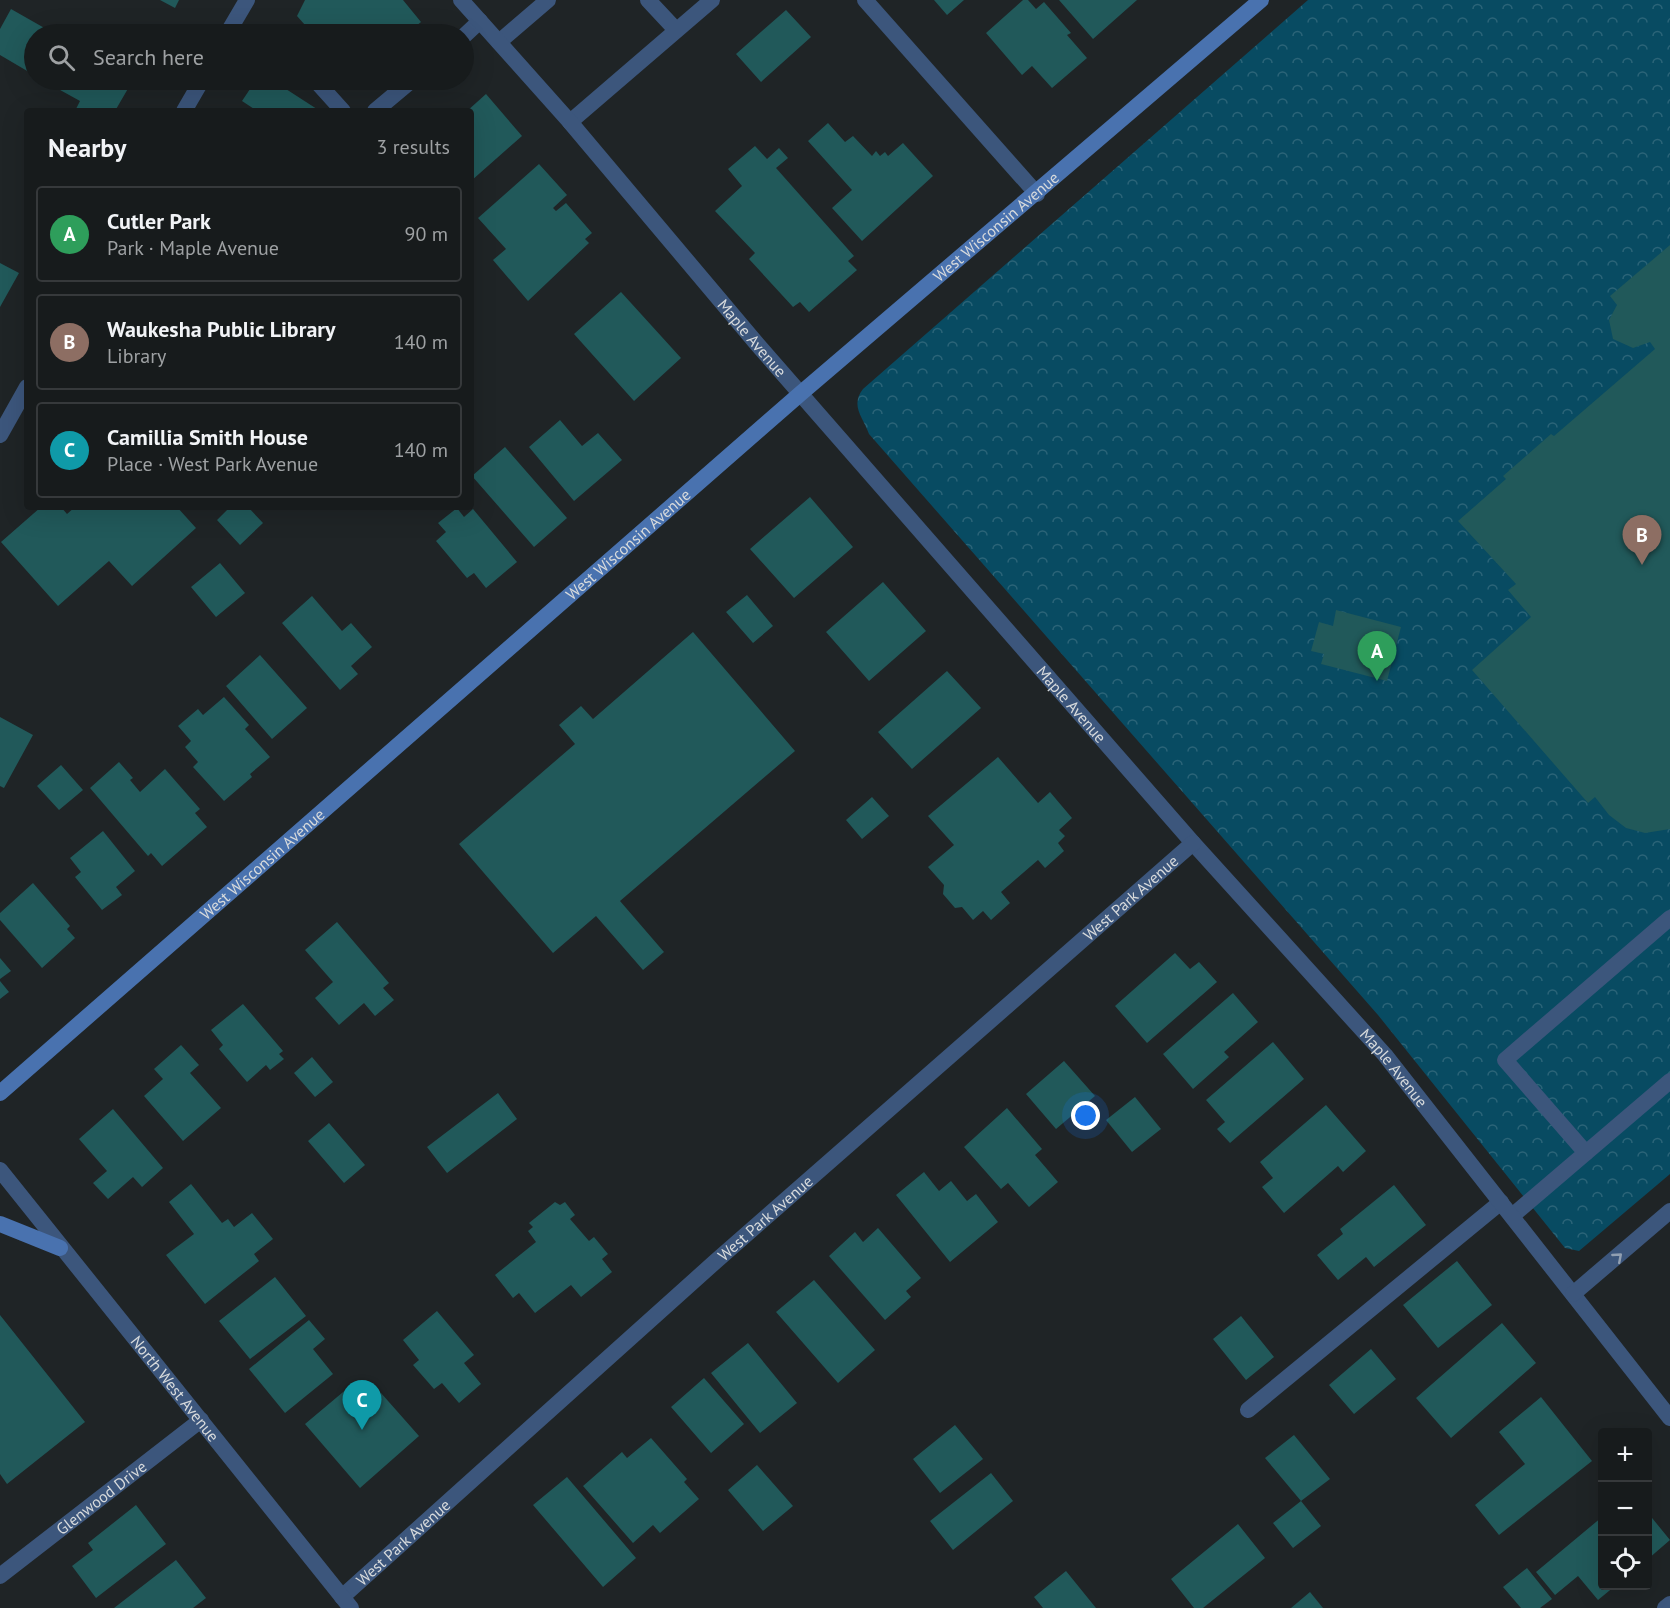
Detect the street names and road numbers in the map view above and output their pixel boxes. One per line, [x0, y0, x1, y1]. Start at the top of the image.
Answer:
street label: West Wisconsin Avenue [929, 167, 1063, 286]
street label: Maple Avenue [713, 295, 791, 381]
street label: West Wisconsin Avenue [562, 484, 694, 604]
street label: Maple Avenue [1033, 661, 1111, 747]
street label: West Wisconsin Avenue [196, 804, 328, 924]
street label: West Park Avenue [1079, 851, 1182, 945]
street label: Maple Avenue [1356, 1024, 1432, 1111]
street label: West Park Avenue [713, 1171, 817, 1265]
street label: North West Avenue [127, 1331, 224, 1446]
street label: Glenwood Drive [52, 1456, 150, 1539]
street label: West Park Avenue [352, 1495, 454, 1590]

